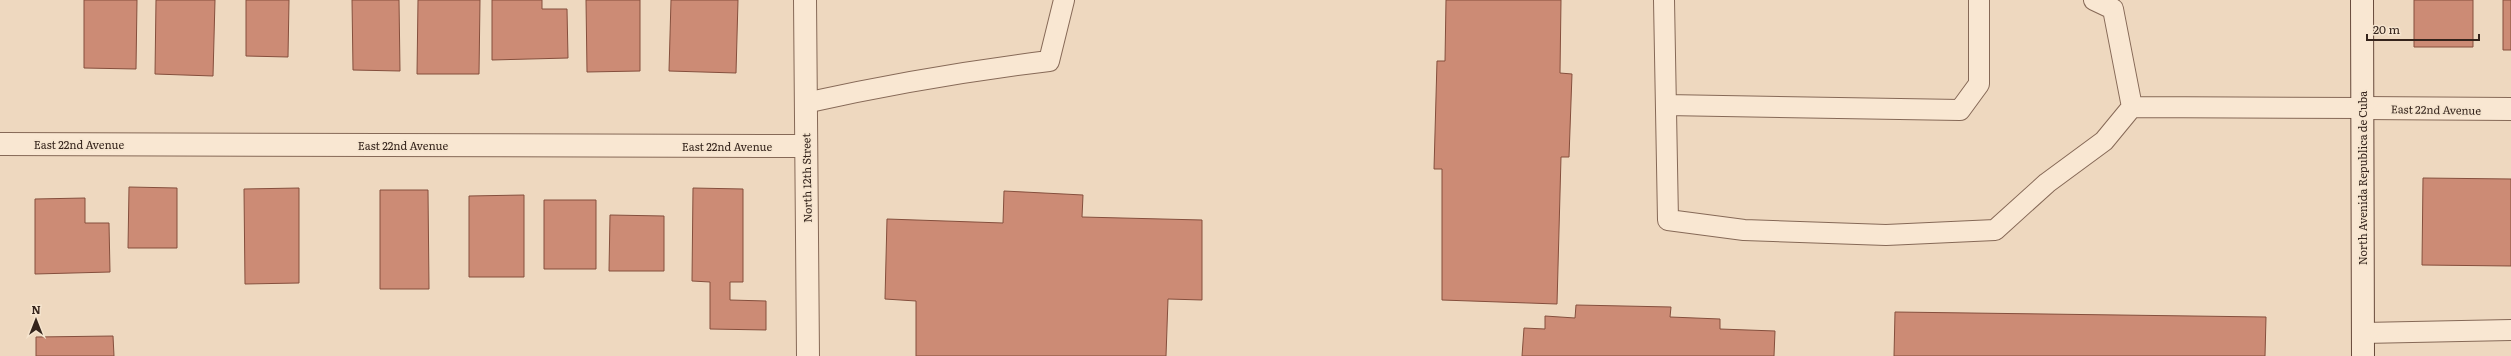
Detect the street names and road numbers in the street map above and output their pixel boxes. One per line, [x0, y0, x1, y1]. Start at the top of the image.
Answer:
street label: North Avenida Republica de Cuba [2354, 91, 2370, 265]
street label: East 22nd Avenue [2391, 100, 2482, 118]
street label: North 12th Street [797, 133, 815, 223]
street label: East 22nd Avenue [34, 136, 124, 152]
street label: East 22nd Avenue [358, 137, 448, 153]
street label: East 22nd Avenue [682, 138, 772, 154]

